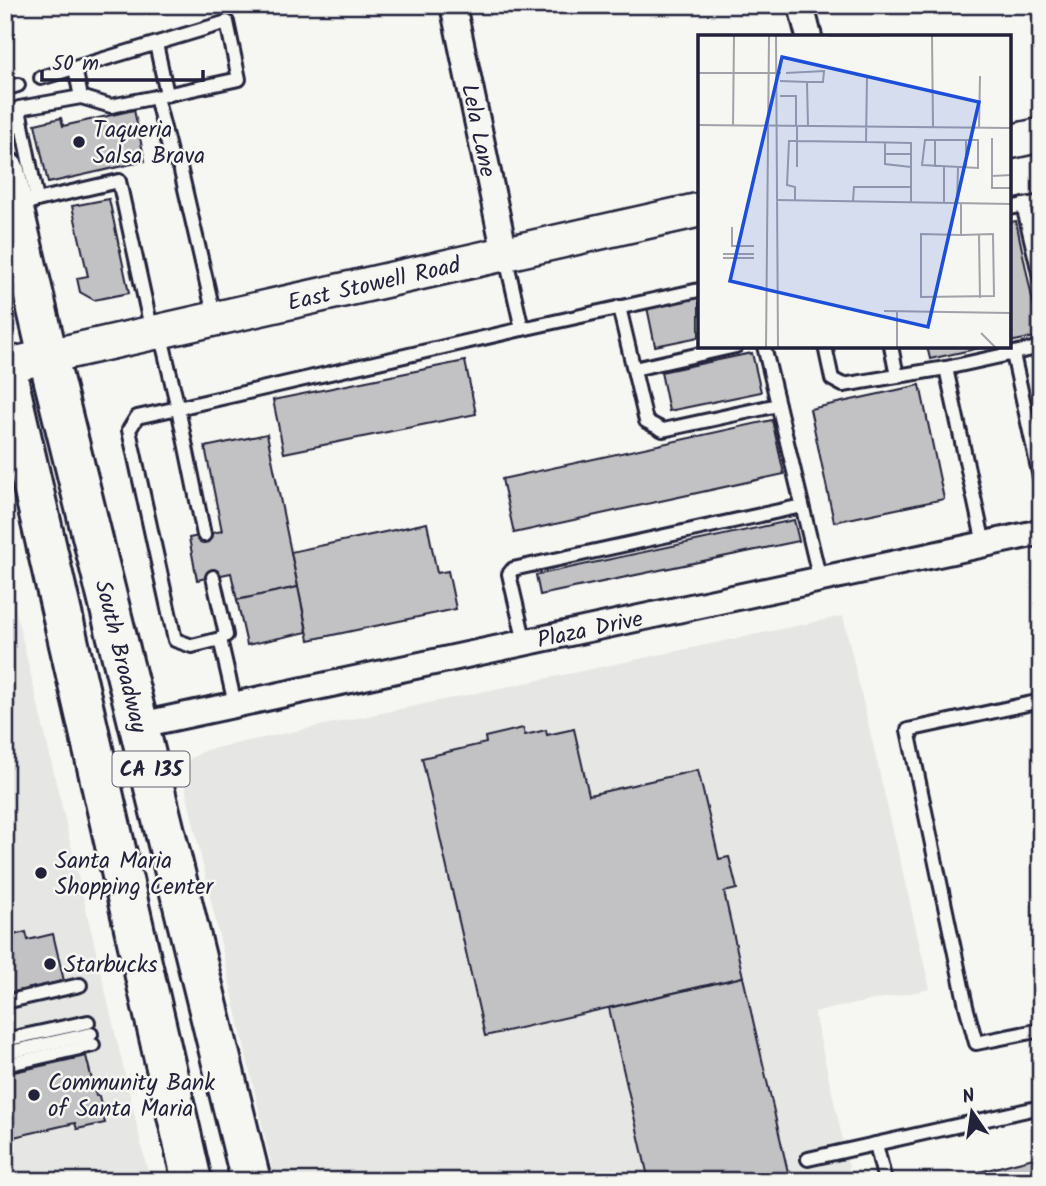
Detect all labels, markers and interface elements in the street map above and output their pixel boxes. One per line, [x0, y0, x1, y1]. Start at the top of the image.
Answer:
inset map [698, 35, 1011, 348]
scale bar [42, 38, 203, 82]
text: 50 m [52, 48, 99, 81]
street label: Lela Lane [450, 81, 504, 181]
place label: Taqueria Salsa Brava [93, 113, 205, 175]
marker: Taqueria Salsa Brava [71, 134, 87, 150]
street label: East Stowell Road [284, 248, 465, 322]
street label: South Broadway [84, 576, 156, 737]
street label: Plaza Drive [534, 602, 646, 659]
road number: CA 135 [113, 752, 190, 786]
place label: Santa Maria Shopping Center [55, 844, 214, 906]
marker: Santa Maria Shopping Center [33, 865, 49, 881]
place label: Starbucks [64, 948, 158, 984]
marker: Starbucks [42, 956, 58, 972]
place label: Community Bank of Santa Maria [48, 1066, 215, 1128]
north arrow [937, 1078, 1007, 1148]
text: N [959, 1081, 978, 1113]
marker: Community Bank of Santa Maria [26, 1087, 42, 1103]

